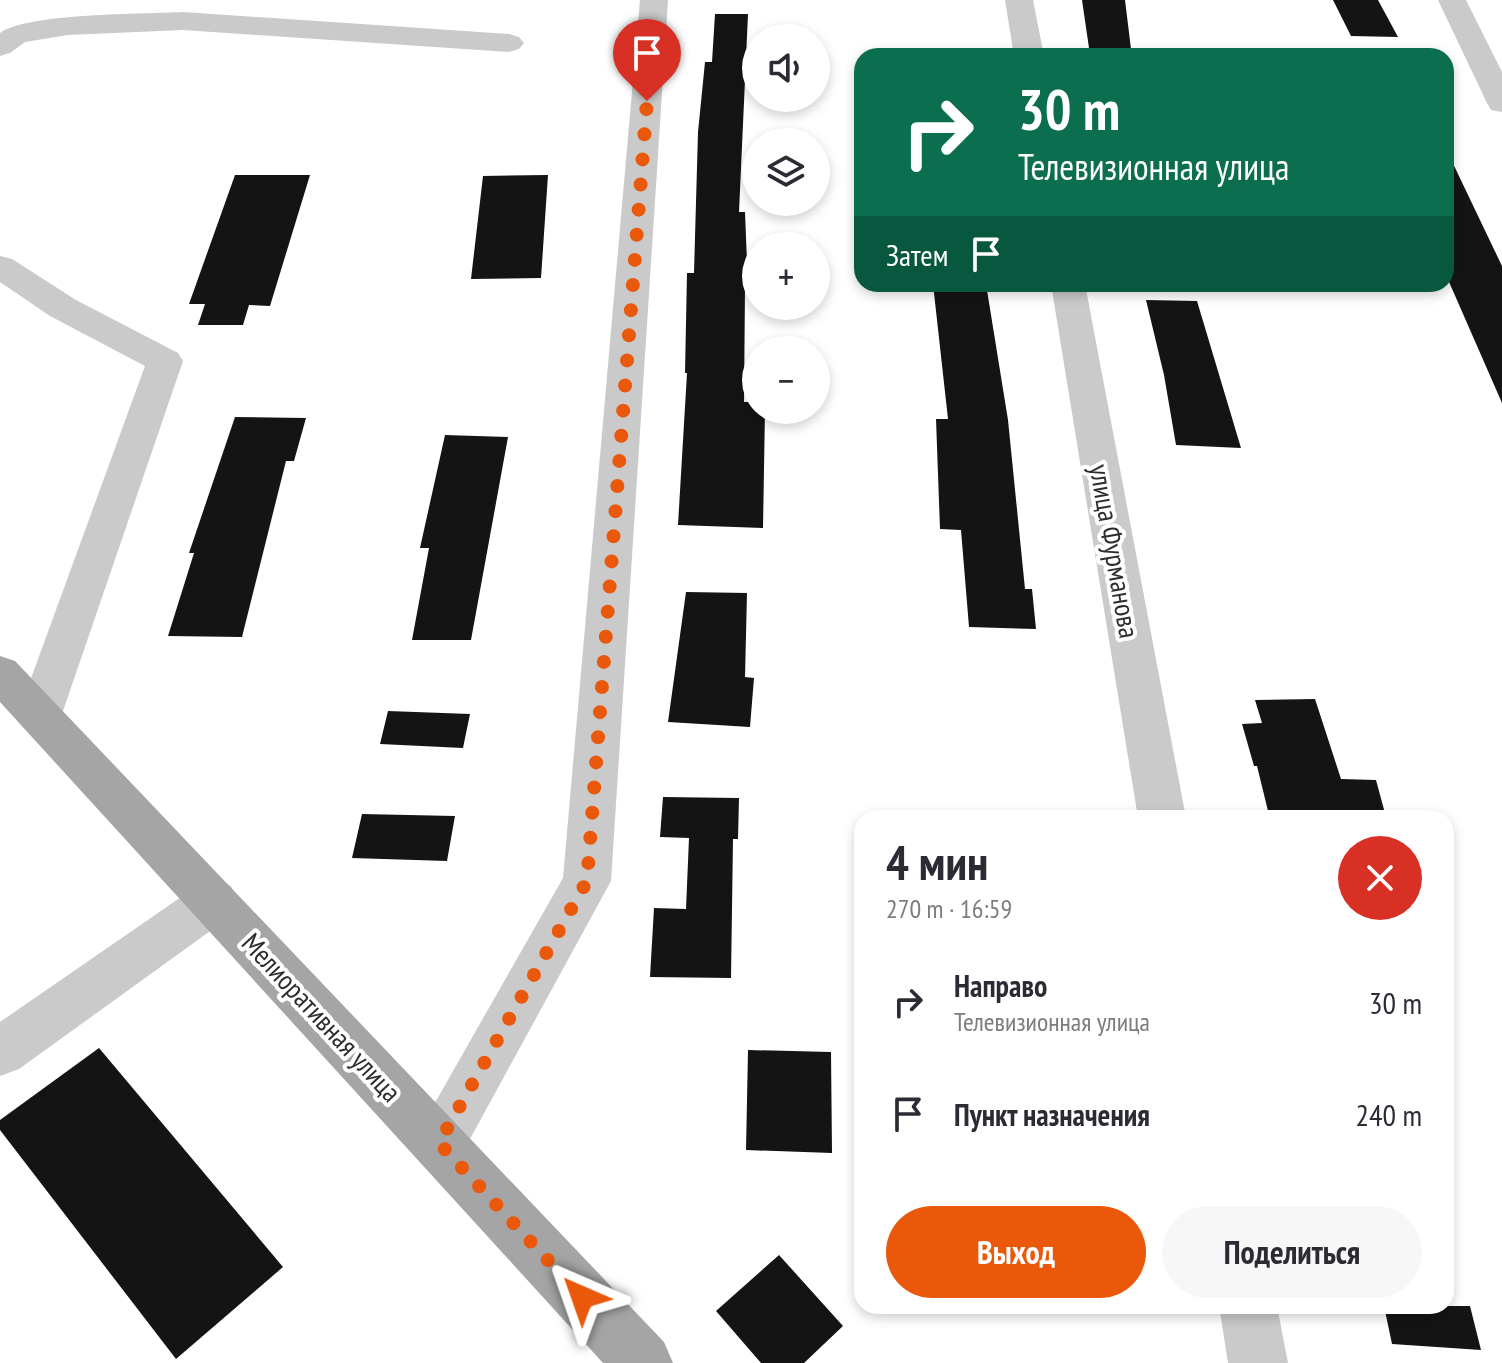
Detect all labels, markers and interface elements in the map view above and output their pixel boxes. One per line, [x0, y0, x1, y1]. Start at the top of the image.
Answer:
pin [613, 19, 681, 101]
map controls [742, 24, 830, 424]
button: sound [742, 24, 830, 112]
icon: arrive [625, 31, 669, 75]
text: 30 m [1018, 73, 1120, 145]
icon: right [886, 80, 990, 184]
button: layers [742, 128, 830, 216]
text: Телевизионная улица [1018, 143, 1289, 190]
button: + [742, 232, 830, 320]
icon: arrive [964, 232, 1008, 276]
text: Затем [886, 235, 948, 274]
button: − [742, 336, 830, 424]
street label: улица Фурманова [1081, 461, 1149, 641]
text: 4 мин [886, 831, 988, 893]
button: close [1338, 836, 1422, 920]
text: 270 m · 16:59 [886, 892, 1012, 925]
street label: Мелиоративная улица [234, 925, 410, 1109]
text: Направо [954, 966, 1047, 1005]
icon: right [886, 980, 930, 1024]
text: 30 m [1369, 983, 1422, 1022]
text: Телевизионная улица [954, 1005, 1150, 1038]
icon: arrive [886, 1092, 930, 1136]
text: Пункт назначения [954, 1095, 1150, 1134]
text: 240 m [1356, 1095, 1422, 1134]
button: Выход [886, 1206, 1146, 1298]
button: Поделиться [1162, 1206, 1422, 1298]
position arrow [540, 1255, 624, 1339]

